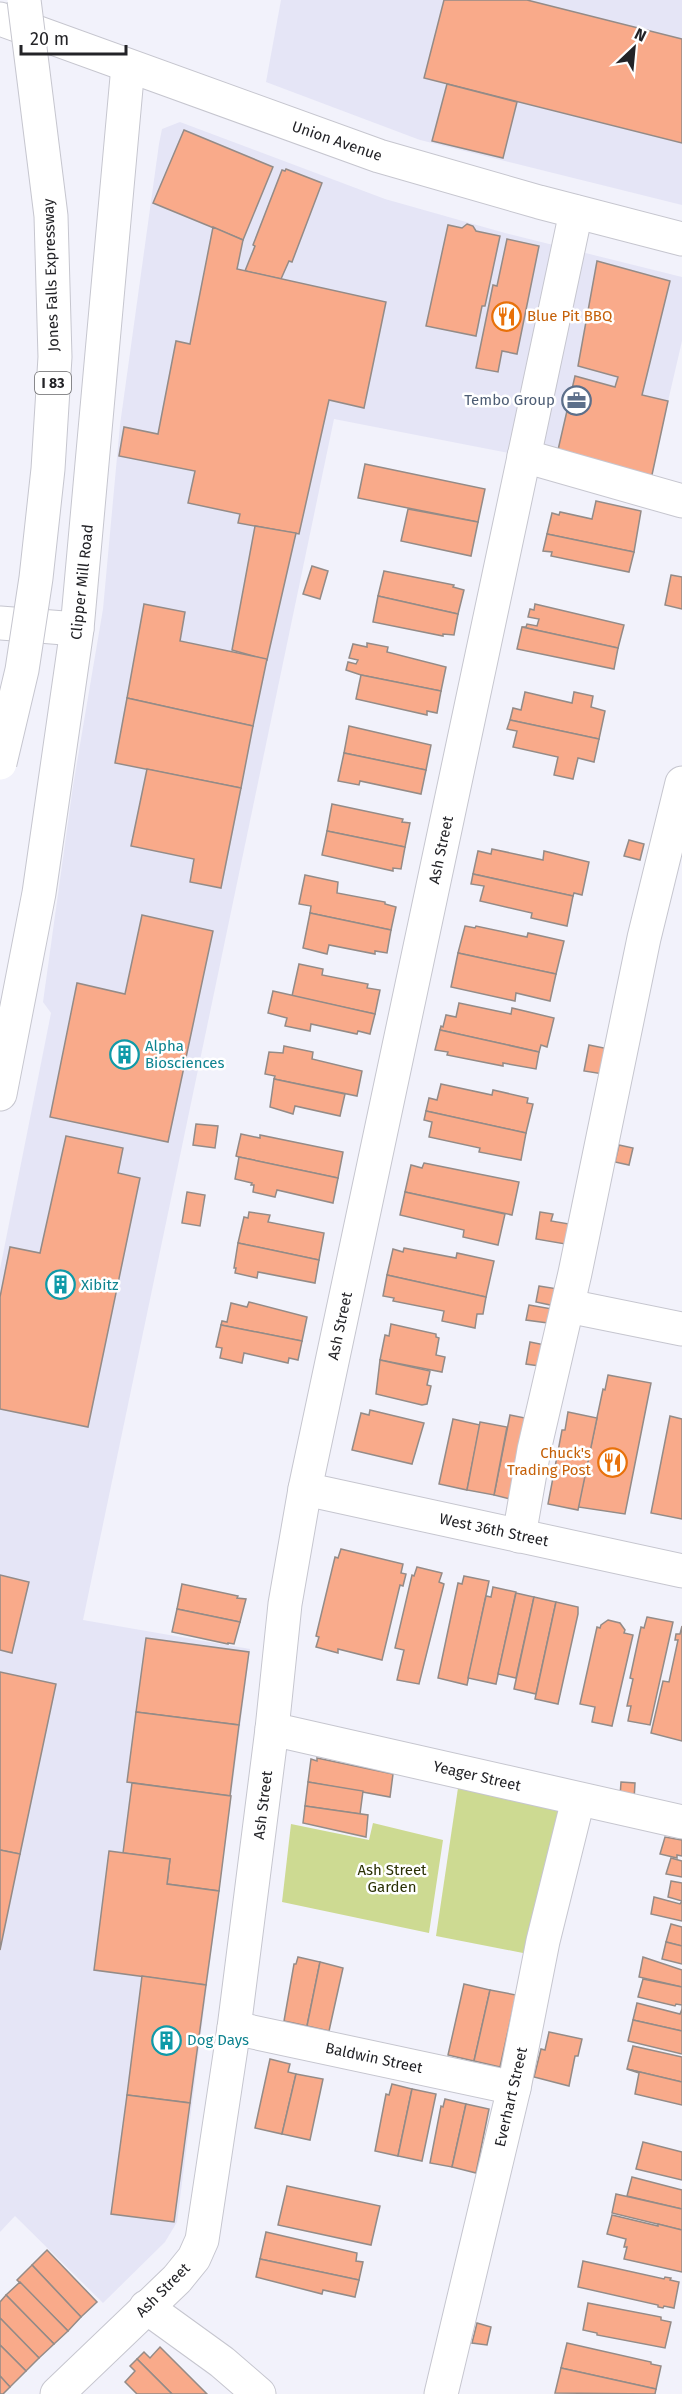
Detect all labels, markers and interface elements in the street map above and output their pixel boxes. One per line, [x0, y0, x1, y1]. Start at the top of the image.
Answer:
scale bar [21, 18, 126, 56]
north arrow [604, 18, 664, 78]
text: N [631, 24, 649, 46]
text: 20 m [30, 28, 69, 50]
street label: Union Avenue [290, 117, 384, 165]
street label: Jones Falls Expressway [39, 198, 63, 352]
restaurant icon: Blue Pit BBQ [490, 300, 522, 332]
place label: Blue Pit BBQ [527, 307, 612, 325]
road number: I 83 [35, 372, 71, 394]
office icon: Tembo Group [560, 384, 592, 416]
place label: Tembo Group [464, 391, 555, 409]
street label: Clipper Mill Road [67, 523, 97, 641]
street label: Ash Street [425, 814, 457, 886]
place label: Alpha Biosciences [145, 1037, 225, 1072]
building icon: Alpha Biosciences [108, 1039, 140, 1071]
building icon: Xibitz [44, 1269, 76, 1301]
place label: Xibitz [81, 1276, 119, 1294]
street label: Ash Street [324, 1290, 356, 1362]
place label: Chuck's Trading Post [507, 1444, 592, 1479]
restaurant icon: Chuck's Trading Post [596, 1446, 628, 1478]
street label: West 36th Street [438, 1510, 551, 1550]
street label: Yeager Street [431, 1757, 523, 1795]
street label: Ash Street [250, 1769, 276, 1840]
park label: Ash Street Garden [357, 1861, 427, 1896]
building icon: Dog Days [150, 2024, 182, 2056]
place label: Dog Days [187, 2031, 249, 2049]
street label: Baldwin Street [324, 2039, 425, 2077]
street label: Everhart Street [491, 2045, 531, 2149]
street label: Ash Street [132, 2259, 194, 2321]

